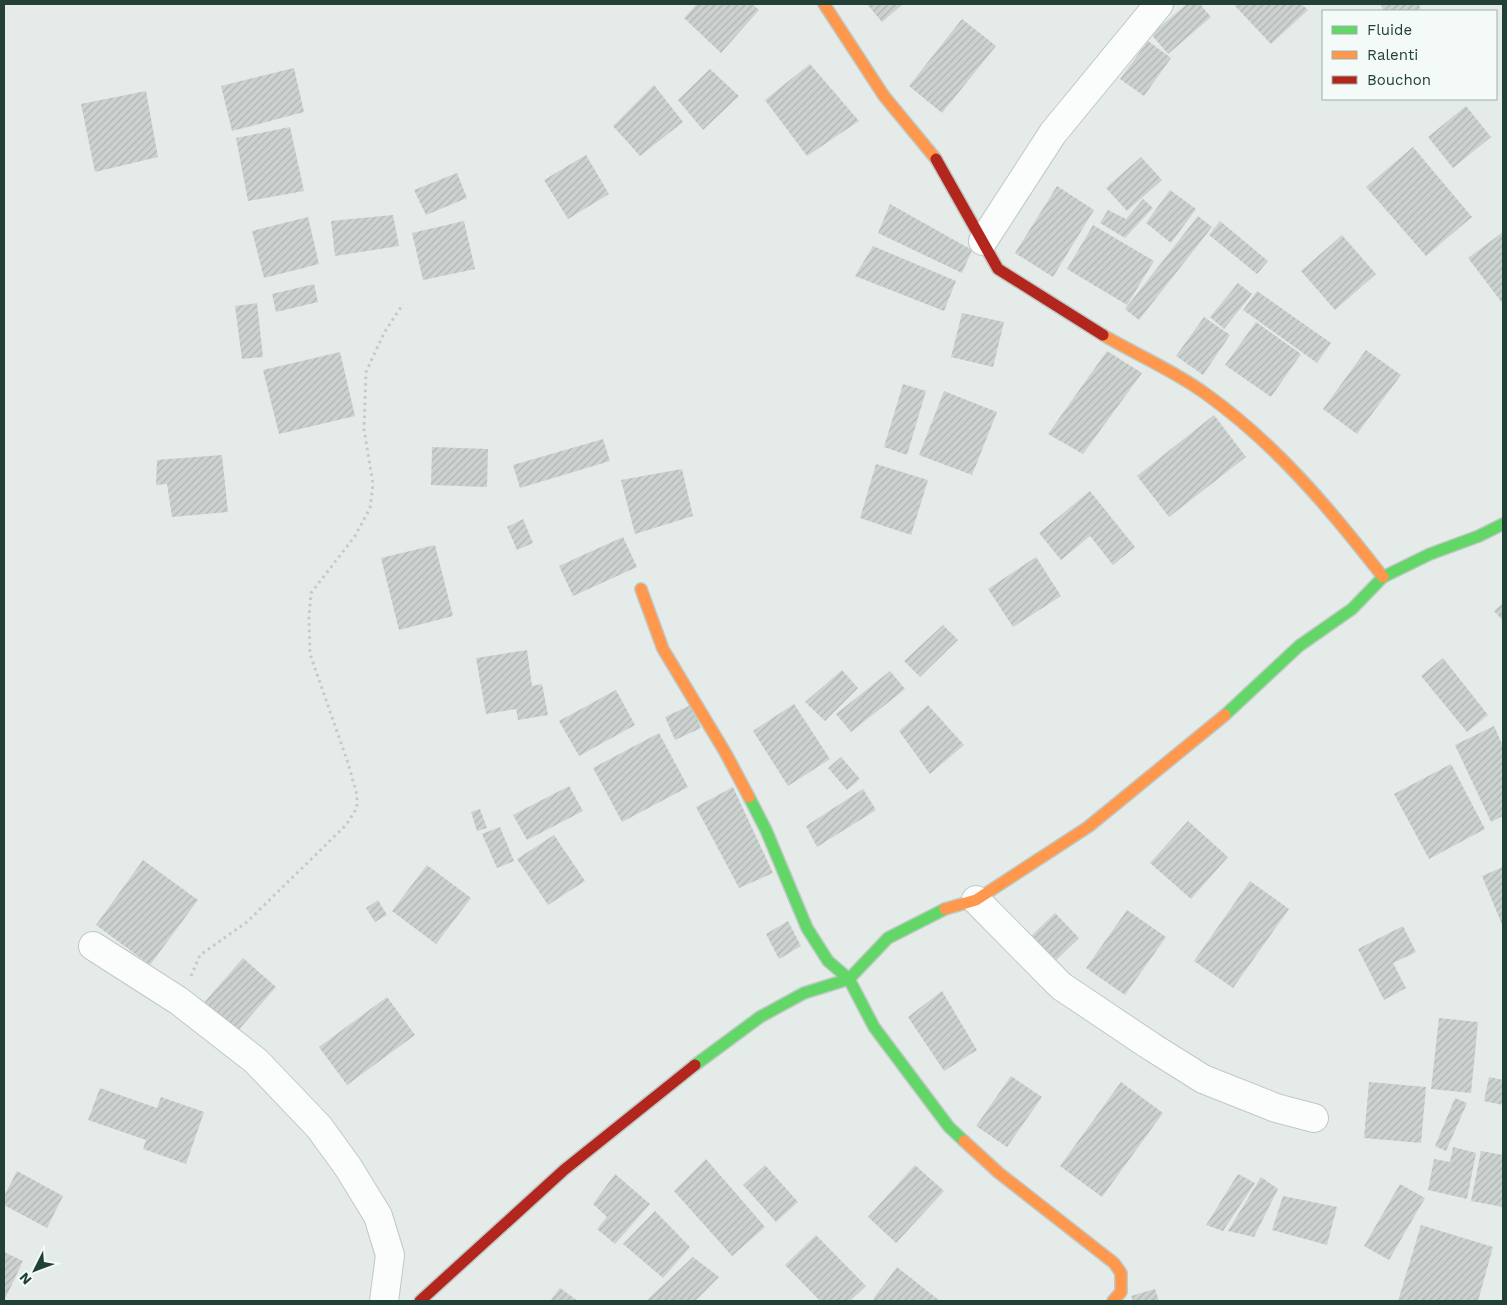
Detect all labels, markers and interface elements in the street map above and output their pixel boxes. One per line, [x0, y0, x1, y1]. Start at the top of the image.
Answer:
legend [1322, 10, 1497, 100]
text: Fluide [1367, 21, 1412, 39]
text: Ralenti [1367, 46, 1418, 64]
text: Bouchon [1367, 71, 1431, 89]
north arrow [10, 1245, 60, 1295]
text: N [16, 1269, 35, 1288]

